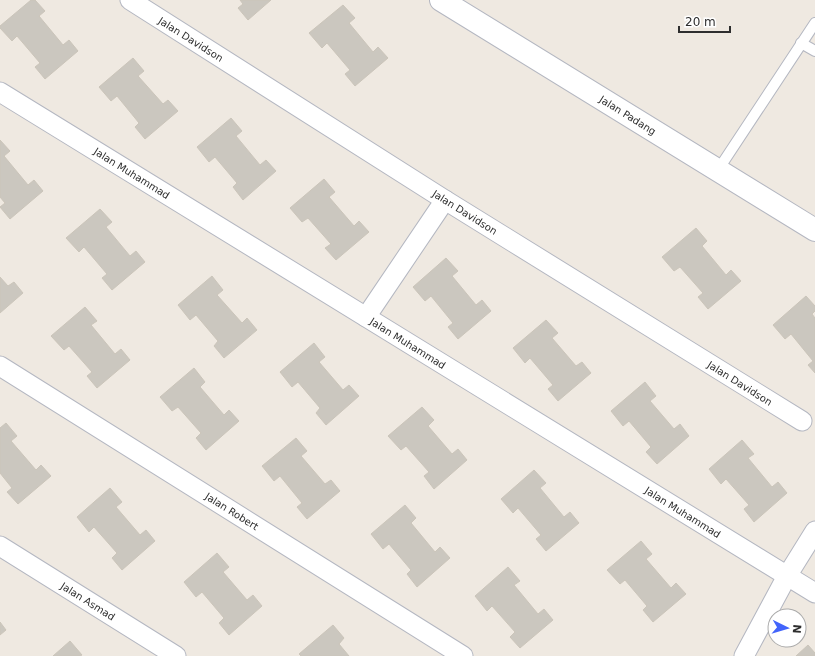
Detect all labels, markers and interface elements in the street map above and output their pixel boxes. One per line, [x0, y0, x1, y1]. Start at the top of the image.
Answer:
scale bar [679, 8, 730, 34]
street label: Jalan Davidson [156, 15, 225, 64]
text: 20 m [685, 15, 716, 29]
street label: Jalan Padang [597, 93, 658, 137]
street label: Jalan Muhammad [91, 145, 171, 201]
street label: Jalan Davidson [430, 188, 499, 237]
street label: Jalan Muhammad [367, 315, 447, 371]
street label: Jalan Davidson [705, 359, 774, 408]
street label: Jalan Muhammad [642, 484, 722, 540]
street label: Jalan Robert [202, 490, 260, 532]
street label: Jalan Asmad [58, 580, 117, 622]
north arrow [767, 608, 807, 648]
text: N [790, 624, 803, 634]

